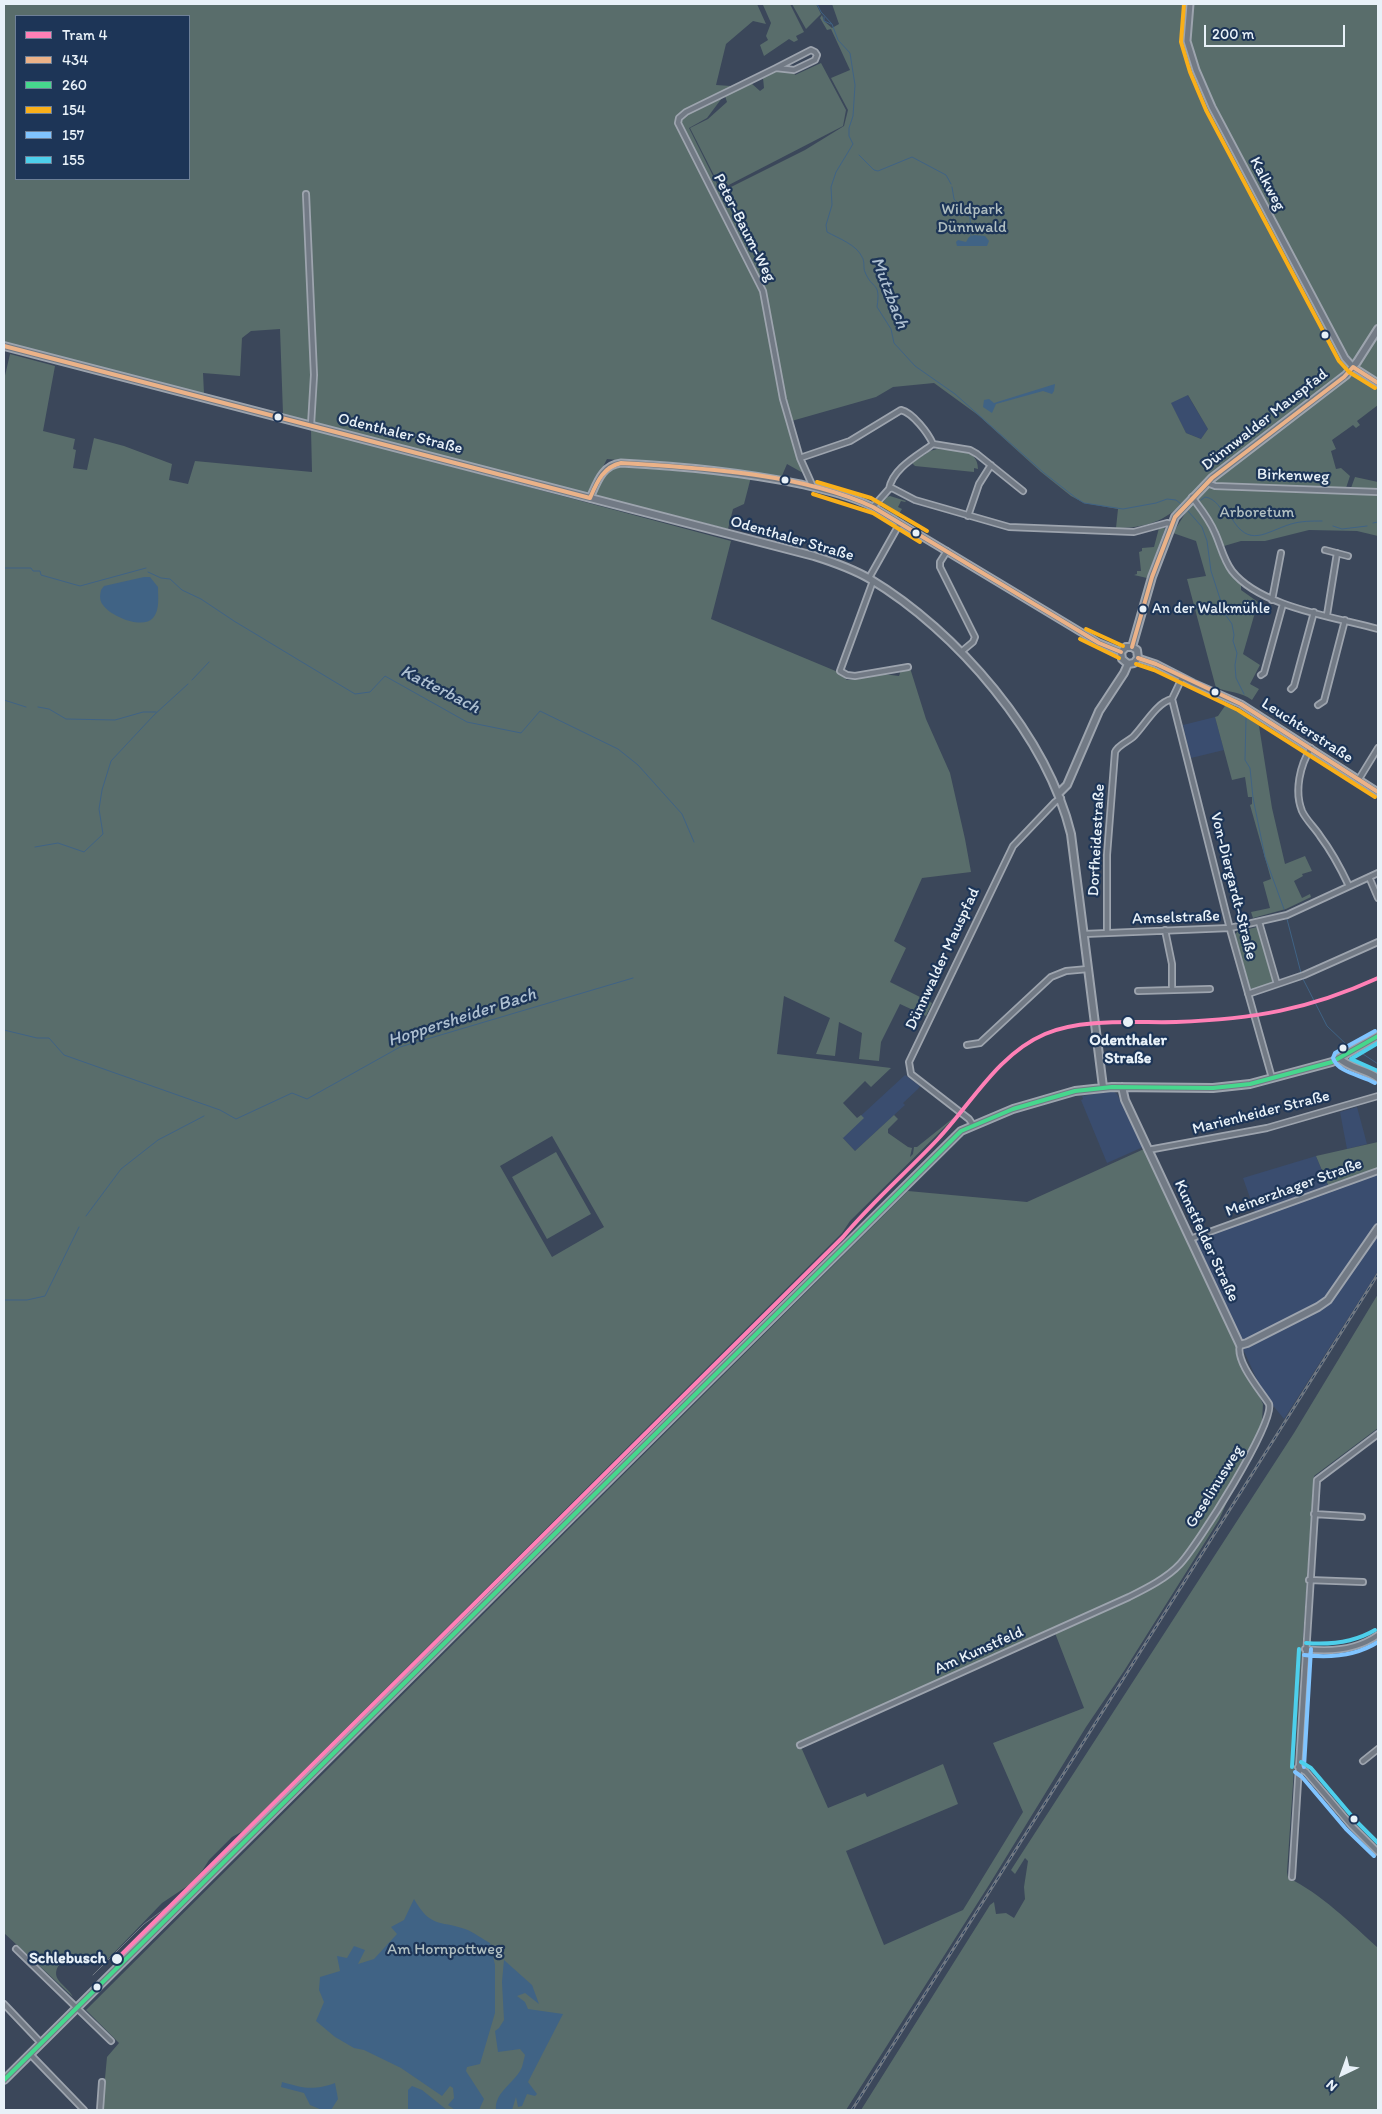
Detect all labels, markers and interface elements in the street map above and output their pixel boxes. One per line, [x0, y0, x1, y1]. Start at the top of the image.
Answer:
legend [15, 15, 190, 180]
scale bar [1207, 15, 1348, 47]
text: 200 m [1212, 25, 1254, 43]
text: Tram 4 [62, 26, 108, 44]
text: 434 [62, 51, 88, 69]
text: 260 [62, 76, 87, 94]
text: 154 [62, 101, 86, 119]
text: 157 [62, 126, 84, 144]
text: 155 [62, 151, 85, 169]
street label: Kalkweg [1245, 154, 1289, 214]
street label: Peter-Baum-Weg [708, 171, 780, 285]
park label: Wildpark Dünnwald [937, 200, 1007, 238]
water label: Mutzbach [865, 254, 913, 332]
unlabelled marker [1320, 330, 1330, 340]
street label: Dünnwalder Mauspfad [1198, 365, 1332, 475]
street label: Odenthaler Straße [336, 409, 464, 459]
unlabelled marker [273, 412, 283, 422]
street label: Birkenweg [1257, 465, 1329, 487]
unlabelled marker [780, 475, 790, 485]
park label: Arboretum [1220, 503, 1294, 523]
street label: Odenthaler Straße [728, 512, 856, 566]
unlabelled marker [911, 528, 921, 538]
place label: An der Walkmühle [1152, 600, 1270, 618]
marker: An der Walkmühle [1138, 604, 1148, 614]
water label: Katterbach [397, 661, 483, 719]
unlabelled marker [1210, 687, 1220, 697]
street label: Leuchterstraße [1258, 694, 1356, 768]
street label: Dorfheidestraße [1084, 783, 1110, 897]
street label: Von-Diergardt-Straße [1205, 810, 1261, 962]
street label: Dünnwalder Mauspfad [902, 885, 984, 1033]
street label: Amselstraße [1132, 907, 1220, 929]
water label: Hoppersheider Bach [385, 984, 539, 1052]
marker: Odenthaler Straße [1121, 1015, 1135, 1029]
place label: Odenthaler Straße [1089, 1031, 1167, 1069]
unlabelled marker [1338, 1043, 1348, 1053]
street label: Marienheider Straße [1190, 1087, 1332, 1139]
street label: Meinerzhager Straße [1223, 1154, 1365, 1222]
street label: Kunstfelder Straße [1169, 1177, 1243, 1305]
street label: Geselinusweg [1182, 1442, 1248, 1532]
street label: Am Kunstfeld [932, 1623, 1026, 1679]
unlabelled marker [1349, 1814, 1359, 1824]
park label: Am Hornpottweg [387, 1940, 503, 1960]
place label: Schlebusch [29, 1949, 106, 1969]
marker: Schlebusch [110, 1952, 124, 1966]
unlabelled marker [92, 1982, 102, 1992]
north arrow [1317, 2049, 1367, 2099]
text: N [1322, 2076, 1341, 2095]

